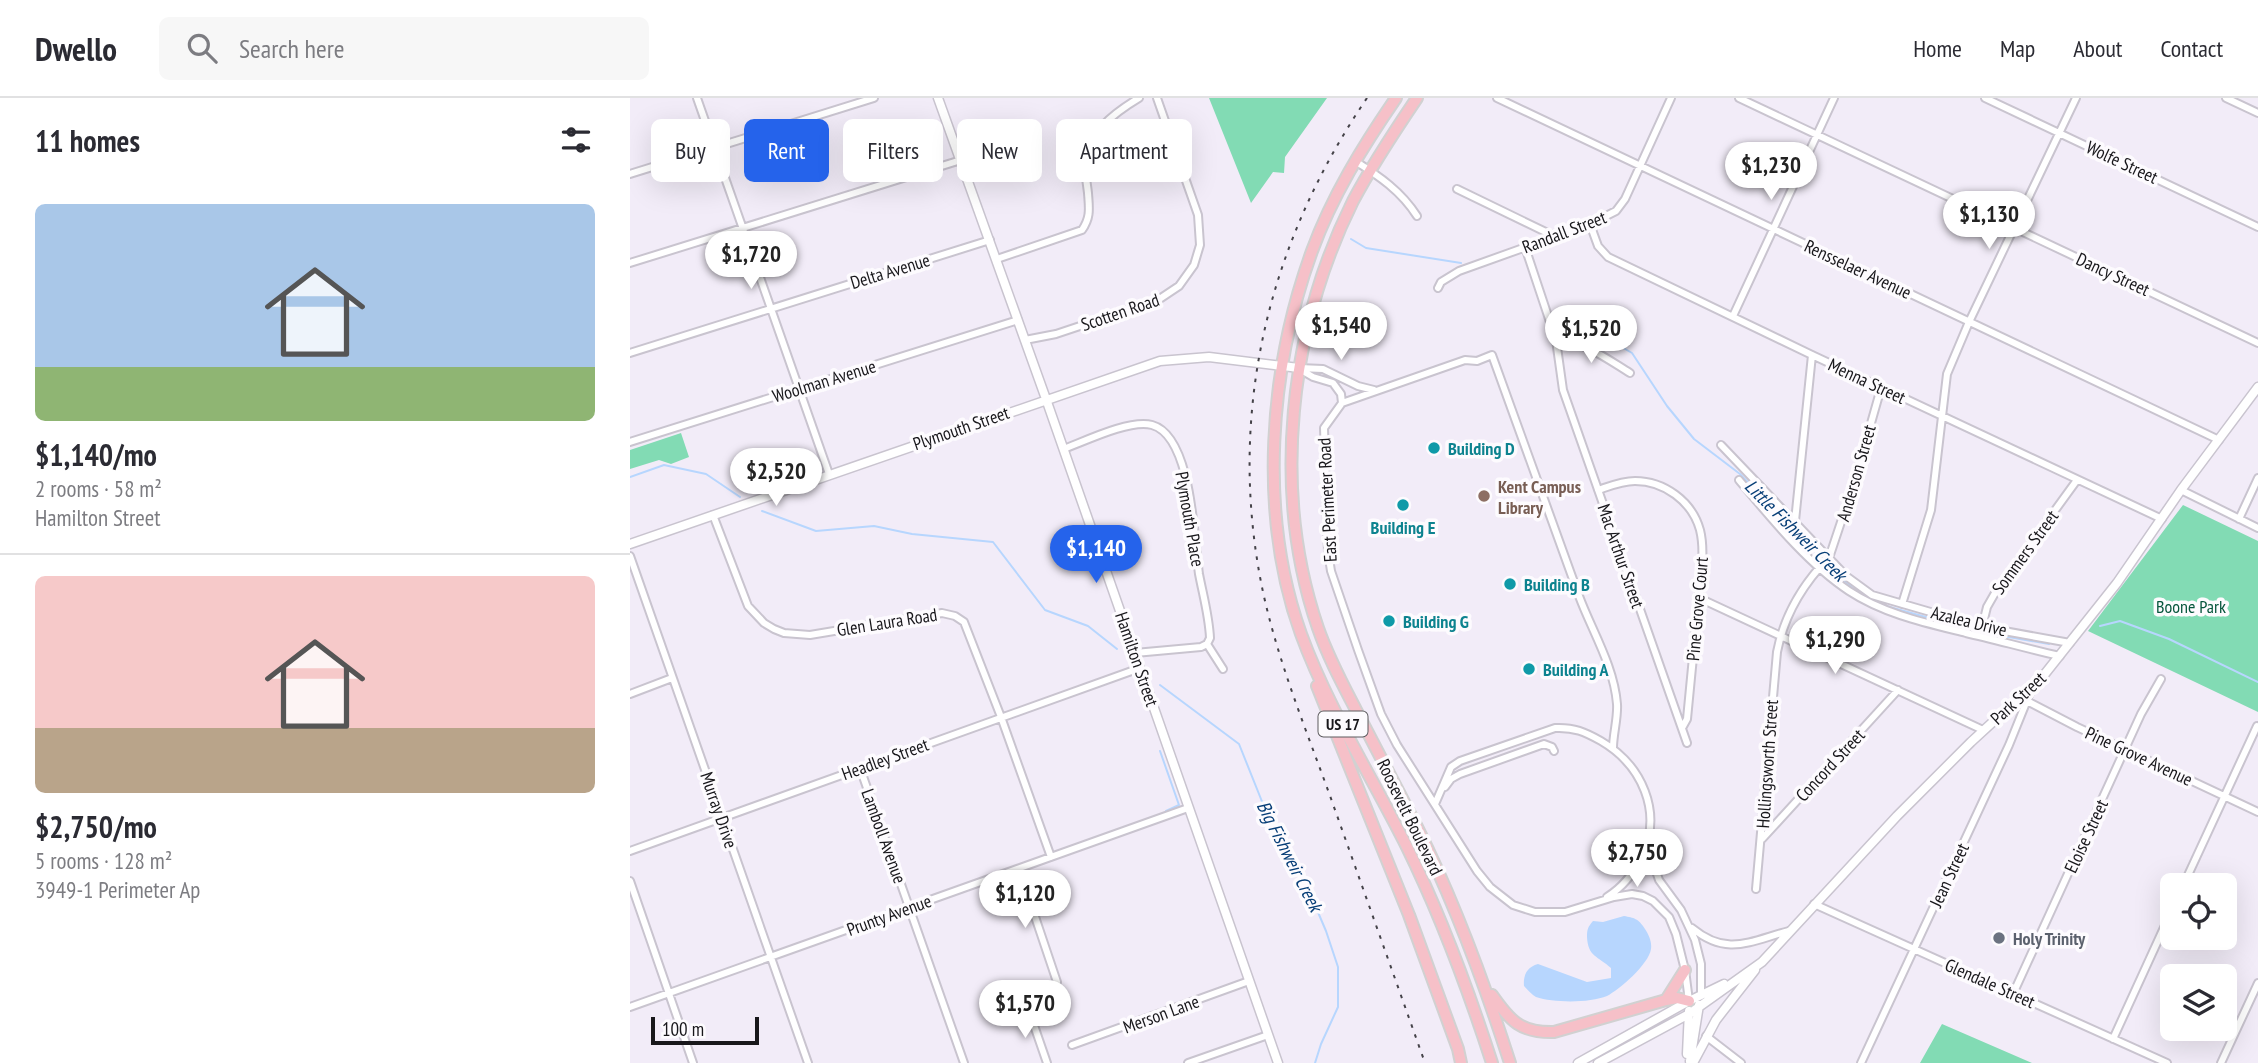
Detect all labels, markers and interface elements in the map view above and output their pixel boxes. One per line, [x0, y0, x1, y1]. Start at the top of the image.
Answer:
search box [159, 17, 649, 80]
text: Dwello [35, 27, 117, 70]
icon: search [183, 29, 221, 67]
text: Search here [239, 32, 345, 65]
text: Home [1913, 33, 1962, 64]
text: Map [2000, 33, 2035, 64]
text: About [2073, 33, 2122, 64]
text: Contact [2160, 33, 2223, 64]
chip: Buy [651, 119, 730, 182]
chip: Rent [744, 119, 829, 182]
chip: Filters [843, 119, 943, 182]
chip: New [957, 119, 1042, 182]
chip: Apartment [1056, 119, 1192, 182]
text: 11 homes [35, 121, 140, 160]
icon: filters [557, 121, 595, 159]
street label: Wolfe Street [2083, 135, 2162, 189]
pin: $1,230 [1714, 142, 1828, 202]
text: $1,230 [1741, 150, 1801, 179]
pin: $1,130 [1932, 192, 2046, 251]
text: $1,130 [1959, 199, 2019, 228]
street label: Randall Street [1519, 205, 1609, 259]
pin: $1,720 [694, 232, 808, 291]
street label: Rensselaer Avenue [1801, 234, 1915, 304]
text: $1,720 [721, 239, 781, 268]
street label: Dancy Street [2073, 247, 2153, 301]
street label: Delta Avenue [847, 248, 933, 294]
icon: home [252, 249, 378, 375]
street label: Scotten Road [1078, 288, 1162, 336]
pin: $1,540 [1284, 302, 1398, 362]
pin: $1,520 [1534, 306, 1648, 365]
text: $1,540 [1311, 310, 1371, 339]
text: $1,520 [1561, 313, 1621, 342]
street label: Menna Street [1825, 353, 1910, 409]
street label: Woolman Avenue [770, 354, 878, 408]
street label: Plymouth Street [910, 401, 1012, 455]
street label: Anderson Street [1831, 422, 1881, 524]
text: $1,140/mo [35, 435, 157, 474]
street label: East Perimeter Road [1312, 437, 1342, 563]
place label: Building D [1448, 437, 1515, 460]
marker: Building D [1426, 440, 1442, 456]
pin: $2,520 [719, 448, 833, 508]
text: $2,520 [746, 456, 806, 485]
street label: Plymouth Place [1170, 470, 1210, 568]
text: 2 rooms · 58 m² [35, 474, 162, 503]
water label: Little Fishweir Creek [1740, 474, 1854, 588]
place label: Kent Campus Library [1498, 475, 1581, 519]
marker: Kent Campus Library [1476, 488, 1492, 504]
marker: Building E [1395, 497, 1411, 513]
street label: Mac Arthur Street [1592, 501, 1650, 611]
text: Hamilton Street [35, 503, 161, 532]
street label: Sommers Street [1987, 505, 2063, 599]
place label: Building E [1371, 516, 1436, 539]
pin: $1,140 [1039, 526, 1153, 585]
text: $1,140 [1066, 533, 1126, 562]
street label: Pine Grove Court [1681, 556, 1713, 662]
place label: Building B [1524, 573, 1590, 596]
marker: Building B [1502, 576, 1518, 592]
park label: Boone Park [2156, 595, 2226, 618]
street label: Azalea Drive [1929, 600, 2009, 642]
street label: Glen Laura Road [835, 603, 939, 641]
street label: Hamilton Street [1110, 609, 1164, 709]
place label: Building G [1403, 610, 1469, 633]
marker: Building G [1381, 613, 1397, 629]
pin: $1,290 [1778, 616, 1892, 676]
icon: home [252, 621, 378, 747]
text: $1,290 [1805, 624, 1865, 653]
place label: Building A [1543, 658, 1609, 681]
marker: Building A [1521, 661, 1537, 677]
street label: Park Street [1986, 667, 2051, 729]
street label: Hollingsworth Street [1751, 699, 1783, 829]
road number: US 17 [1318, 712, 1368, 736]
street label: Pine Grove Avenue [2082, 721, 2196, 791]
street label: Concord Street [1791, 724, 1870, 806]
street label: Headley Street [838, 733, 932, 785]
street label: Roosevelt Boulevard [1372, 755, 1448, 879]
street label: Murray Drive [695, 769, 743, 851]
street label: Lamboll Avenue [856, 786, 912, 886]
street label: Eloise Street [2059, 796, 2113, 876]
water label: Big Fishweir Creek [1252, 797, 1329, 918]
text: $2,750/mo [35, 807, 157, 846]
pin: $2,750 [1580, 830, 1694, 889]
text: $2,750 [1607, 837, 1667, 866]
street label: Jean Street [1924, 839, 1974, 912]
text: 5 rooms · 128 m² [35, 846, 172, 875]
pin: $1,120 [968, 870, 1082, 930]
map controls [2160, 873, 2237, 1041]
button: locate [2160, 873, 2237, 950]
text: 3949-1 Perimeter Ap [35, 875, 200, 904]
text: $1,120 [995, 878, 1055, 907]
street label: Prunty Avenue [844, 889, 934, 941]
place label: Holy Trinity [2013, 927, 2086, 950]
marker: Holy Trinity [1991, 930, 2007, 946]
street label: Glendale Street [1941, 953, 2039, 1013]
button: layers [2160, 964, 2237, 1041]
pin: $1,570 [968, 981, 1082, 1040]
text: $1,570 [995, 988, 1055, 1017]
street label: Merson Lane [1120, 990, 1202, 1038]
scale bar [651, 1014, 760, 1046]
text: 100 m [662, 1017, 704, 1041]

